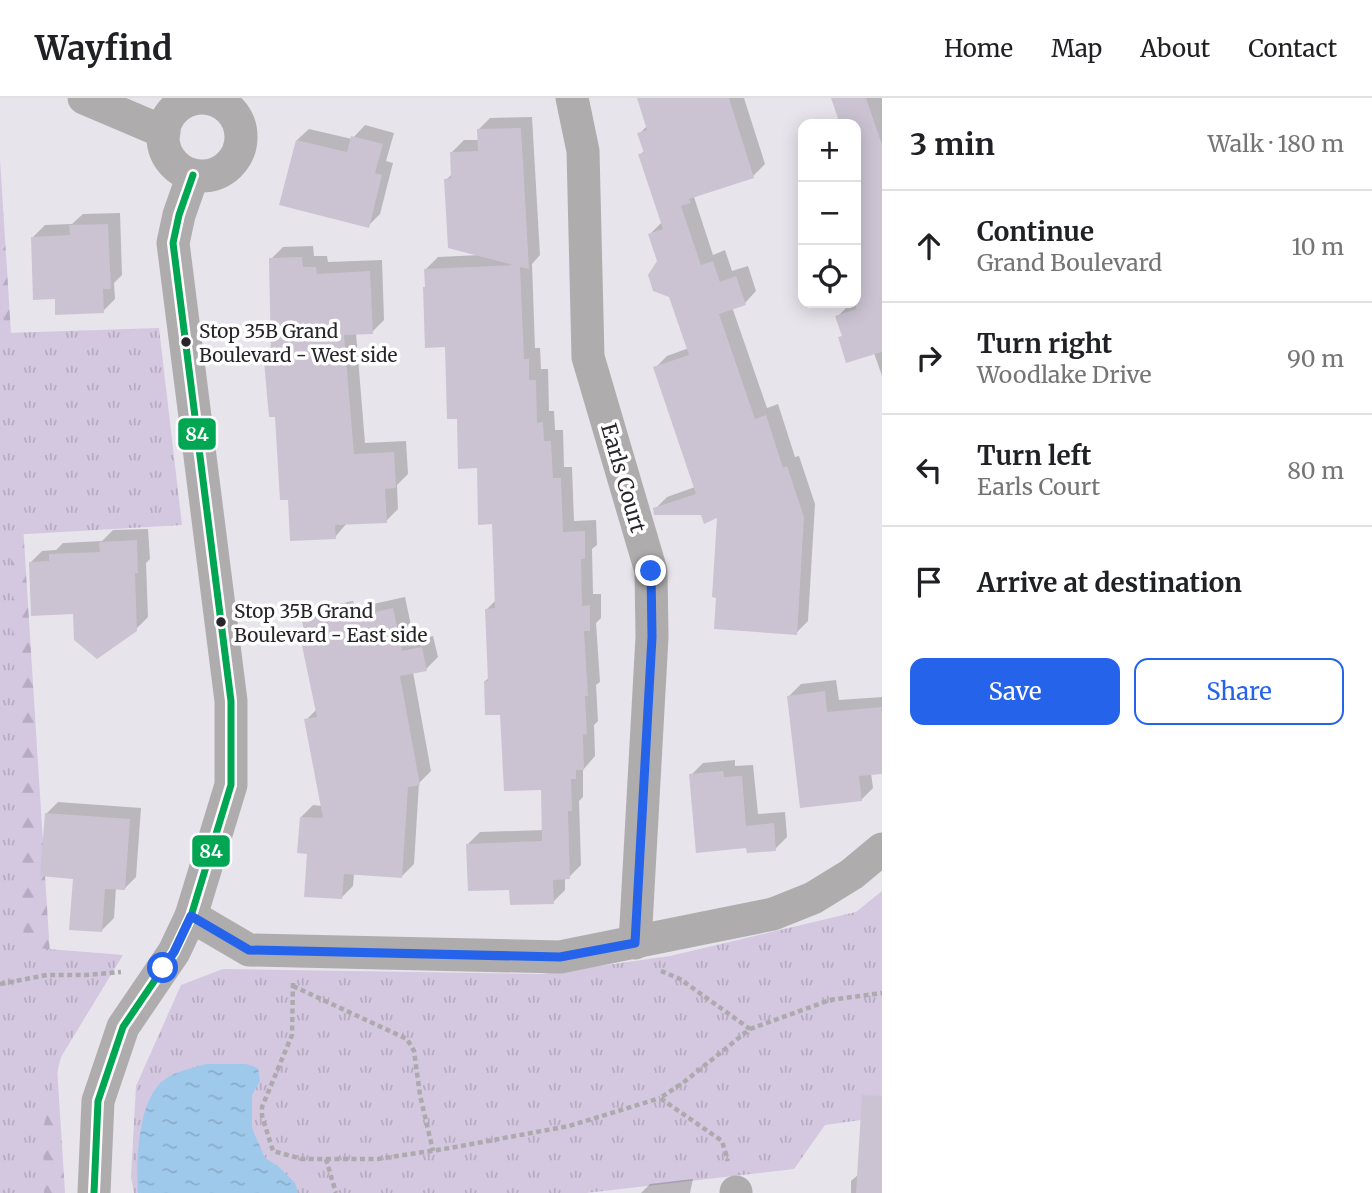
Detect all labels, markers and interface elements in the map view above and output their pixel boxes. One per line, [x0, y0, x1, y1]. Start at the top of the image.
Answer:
text: Wayfind [35, 28, 172, 69]
text: Home [944, 33, 1013, 64]
text: Map [1051, 33, 1102, 64]
text: About [1140, 33, 1210, 64]
text: Contact [1248, 33, 1337, 64]
map controls [798, 119, 861, 308]
button: + [798, 119, 861, 182]
text: 3 min [910, 125, 995, 163]
text: Walk · 180 m [1208, 129, 1344, 158]
button: − [798, 182, 861, 245]
text: Continue [977, 215, 1094, 248]
icon: ahead [910, 227, 948, 265]
text: 10 m [1291, 232, 1344, 261]
button: locate [798, 245, 861, 308]
text: Grand Boulevard [977, 248, 1162, 277]
place label: Stop 35B Grand Boulevard - West side [199, 319, 398, 367]
text: Turn right [977, 327, 1112, 360]
marker: Stop 35B Grand Boulevard - West side [179, 335, 193, 349]
icon: right [910, 339, 948, 377]
text: 90 m [1287, 344, 1344, 373]
text: Woodlake Drive [977, 360, 1152, 389]
line badge: 84 [177, 417, 217, 451]
street label: Earls Court [595, 420, 652, 536]
text: 84 [185, 422, 209, 446]
text: Turn left [977, 439, 1091, 472]
icon: left [910, 451, 948, 489]
text: 80 m [1287, 456, 1344, 485]
text: Earls Court [977, 472, 1100, 501]
route end [635, 555, 666, 586]
icon: arrive [910, 563, 948, 601]
text: Arrive at destination [977, 566, 1242, 599]
place label: Stop 35B Grand Boulevard - East side [234, 599, 427, 647]
marker: Stop 35B Grand Boulevard - East side [214, 615, 228, 629]
button: Save [910, 658, 1120, 725]
button: Share [1134, 658, 1344, 725]
line badge: 84 [191, 834, 231, 868]
text: 84 [199, 839, 223, 863]
route start [147, 952, 178, 983]

